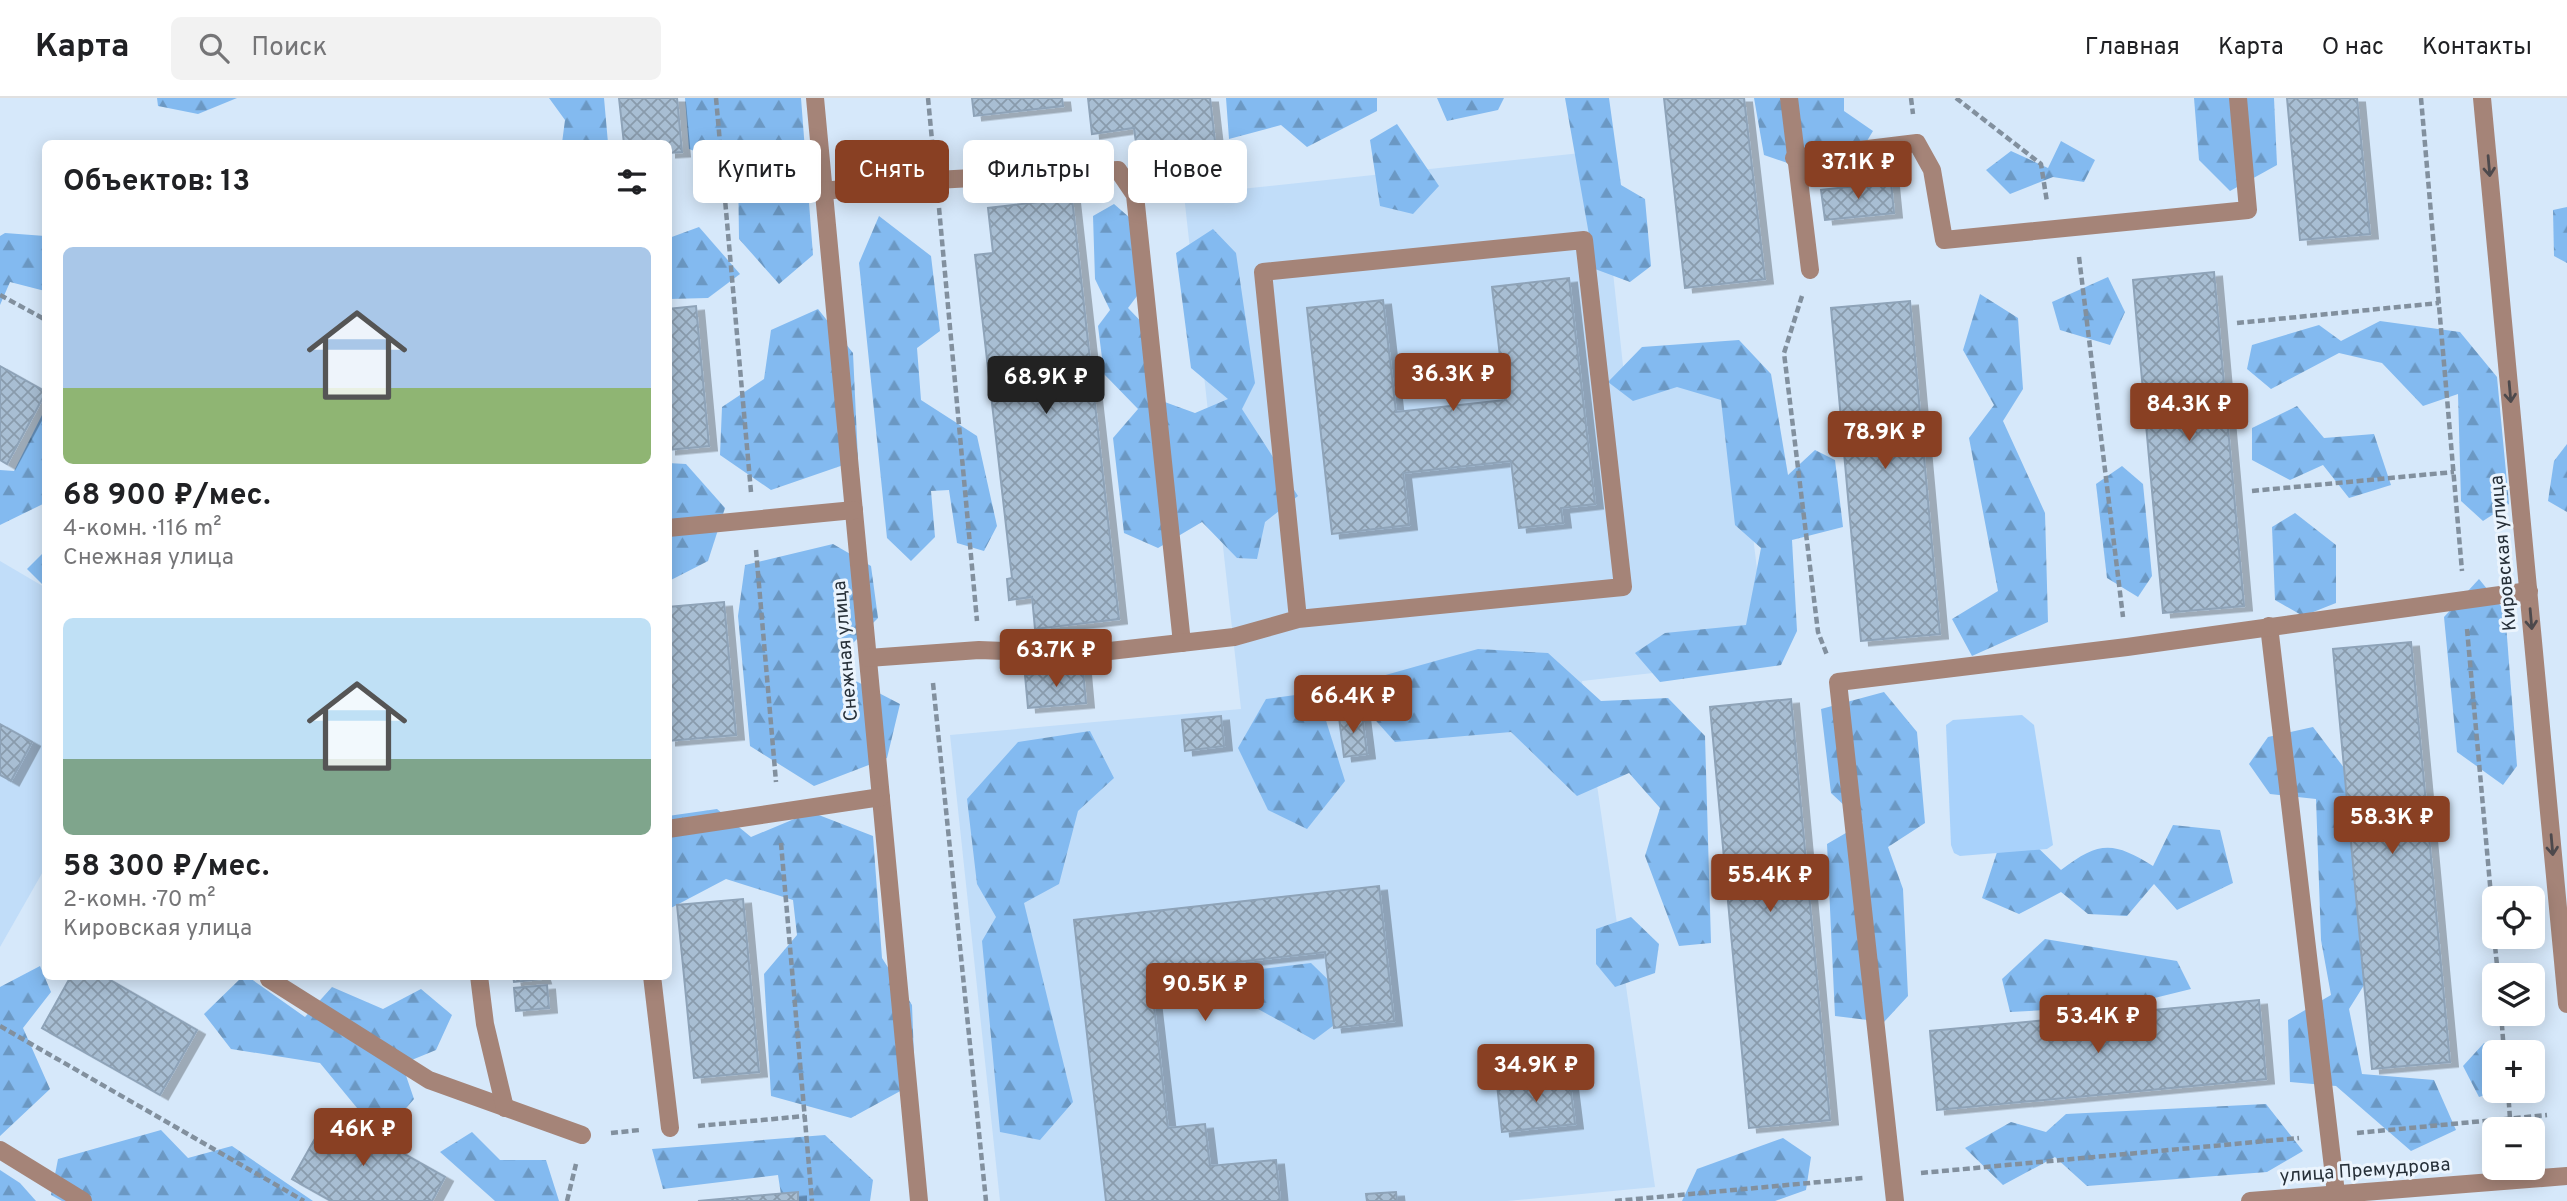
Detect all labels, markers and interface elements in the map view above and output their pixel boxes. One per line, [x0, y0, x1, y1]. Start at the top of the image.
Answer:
search box [171, 17, 661, 80]
text: Карта [35, 27, 129, 69]
icon: search [195, 29, 233, 67]
text: Поиск [251, 32, 327, 65]
text: Главная [2085, 33, 2180, 63]
text: Карта [2218, 33, 2284, 63]
text: О нас [2322, 33, 2384, 63]
text: Контакты [2422, 33, 2532, 63]
chip: Купить [693, 140, 821, 203]
chip: Снять [835, 140, 949, 203]
chip: Фильтры [963, 140, 1114, 203]
chip: Новое [1128, 140, 1247, 203]
pin: 37.1K ₽ [1793, 141, 1923, 201]
text: 37.1K ₽ [1821, 149, 1895, 178]
one-way arrow [2483, 154, 2496, 177]
icon: filters [613, 163, 651, 201]
text: Объектов: 13 [63, 164, 250, 201]
icon: home [294, 292, 420, 418]
pin: 36.3K ₽ [1388, 354, 1518, 413]
pin: 68.9K ₽ [981, 356, 1111, 416]
text: 36.3K ₽ [1411, 361, 1495, 390]
text: 68.9K ₽ [1004, 364, 1088, 393]
one-way arrow [2504, 381, 2517, 403]
pin: 84.3K ₽ [2124, 384, 2254, 443]
text: 84.3K ₽ [2146, 391, 2232, 420]
pin: 78.9K ₽ [1820, 412, 1950, 471]
text: 78.9K ₽ [1844, 419, 1926, 448]
street label: Кировская улица [2485, 474, 2523, 632]
text: 68 900 ₽/мес. [63, 478, 271, 515]
text: 4-комн. · 116 m² [63, 515, 222, 544]
text: Снежная улица [63, 544, 234, 573]
street label: Снежная улица [828, 580, 864, 722]
one-way arrow [2525, 607, 2538, 630]
pin: 63.7K ₽ [991, 630, 1121, 689]
text: 63.7K ₽ [1016, 637, 1096, 666]
icon: home [294, 663, 420, 789]
pin: 66.4K ₽ [1288, 676, 1418, 735]
text: 66.4K ₽ [1310, 683, 1396, 712]
pin: 58.3K ₽ [2327, 796, 2457, 856]
text: 58.3K ₽ [2350, 804, 2434, 833]
one-way arrow [2546, 834, 2559, 856]
text: 58 300 ₽/мес. [63, 849, 269, 886]
pin: 55.4K ₽ [1705, 854, 1835, 914]
text: 55.4K ₽ [1727, 862, 1813, 891]
text: 2-комн. · 70 m² [63, 886, 216, 915]
map controls [2482, 886, 2545, 1180]
button: locate [2482, 886, 2545, 949]
text: Кировская улица [63, 915, 252, 944]
button: layers [2482, 963, 2545, 1026]
pin: 90.5K ₽ [1140, 964, 1270, 1023]
text: 90.5K ₽ [1162, 971, 1248, 1000]
pin: 53.4K ₽ [2033, 996, 2163, 1055]
text: 53.4K ₽ [2056, 1003, 2140, 1032]
button: + [2482, 1040, 2545, 1103]
pin: 34.9K ₽ [1471, 1044, 1601, 1104]
text: 34.9K ₽ [1493, 1052, 1579, 1081]
pin: 46K ₽ [314, 1108, 412, 1168]
text: 46K ₽ [330, 1116, 396, 1145]
button: − [2482, 1117, 2545, 1180]
street label: улица Премудрова [2279, 1153, 2451, 1189]

